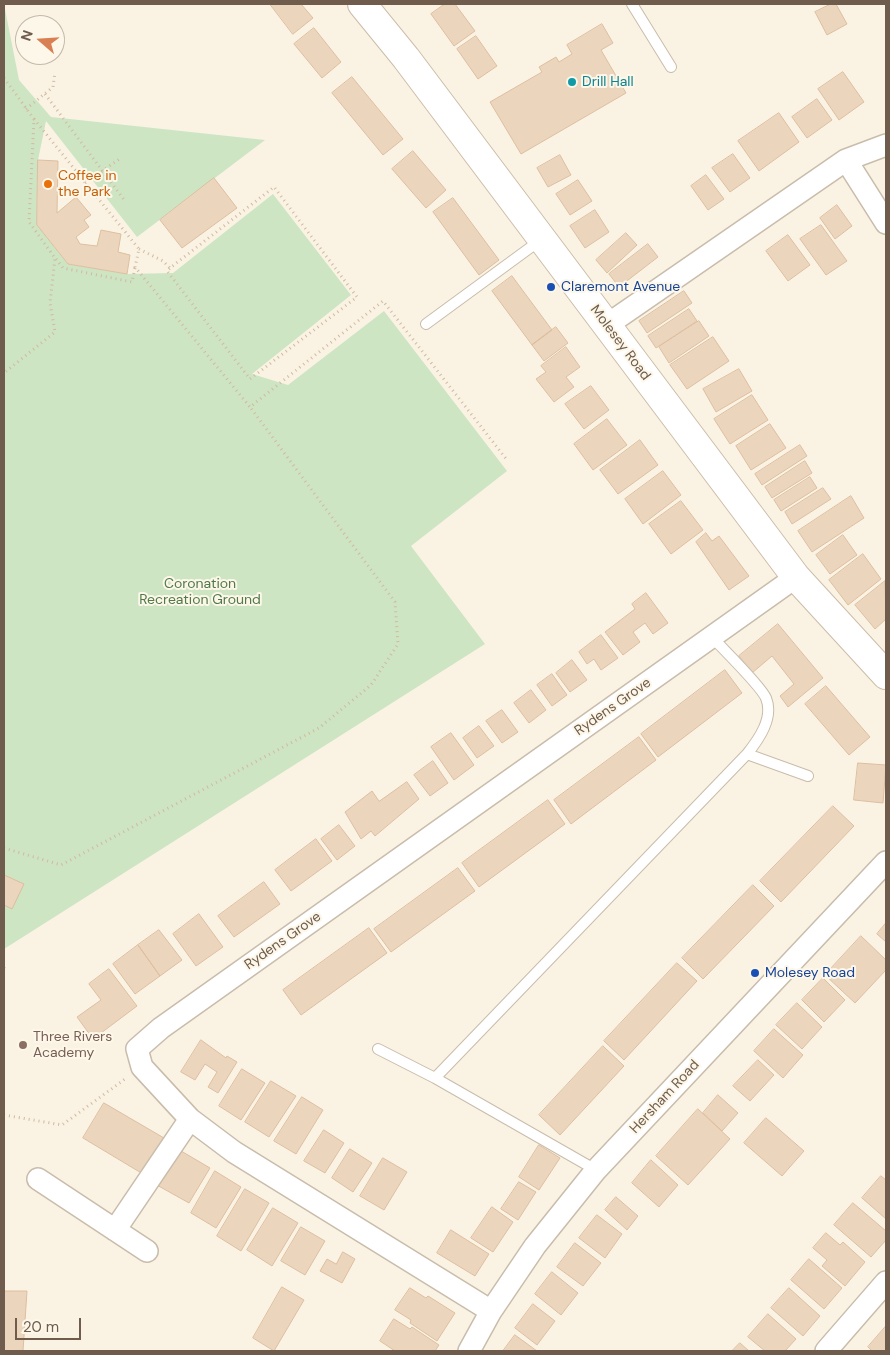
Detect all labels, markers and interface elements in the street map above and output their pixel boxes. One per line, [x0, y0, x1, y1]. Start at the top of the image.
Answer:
north arrow [15, 15, 65, 65]
text: N [17, 28, 37, 43]
place label: Drill Hall [582, 74, 634, 90]
marker: Drill Hall [566, 76, 578, 88]
place label: Coffee in the Park [58, 168, 117, 200]
marker: Coffee in the Park [42, 178, 54, 190]
place label: Claremont Avenue [561, 279, 680, 295]
marker: Claremont Avenue [545, 281, 557, 293]
street label: Molesey Road [586, 302, 654, 384]
park label: Coronation Recreation Ground [139, 576, 261, 608]
street label: Rydens Grove [572, 674, 654, 740]
street label: Rydens Grove [242, 908, 324, 974]
place label: Molesey Road [765, 965, 855, 981]
marker: Molesey Road [749, 967, 761, 979]
place label: Three Rivers Academy [33, 1029, 112, 1062]
marker: Three Rivers Academy [17, 1039, 29, 1051]
street label: Hersham Road [627, 1057, 703, 1137]
scale bar [18, 1308, 84, 1340]
text: 20 m [23, 1317, 59, 1337]

